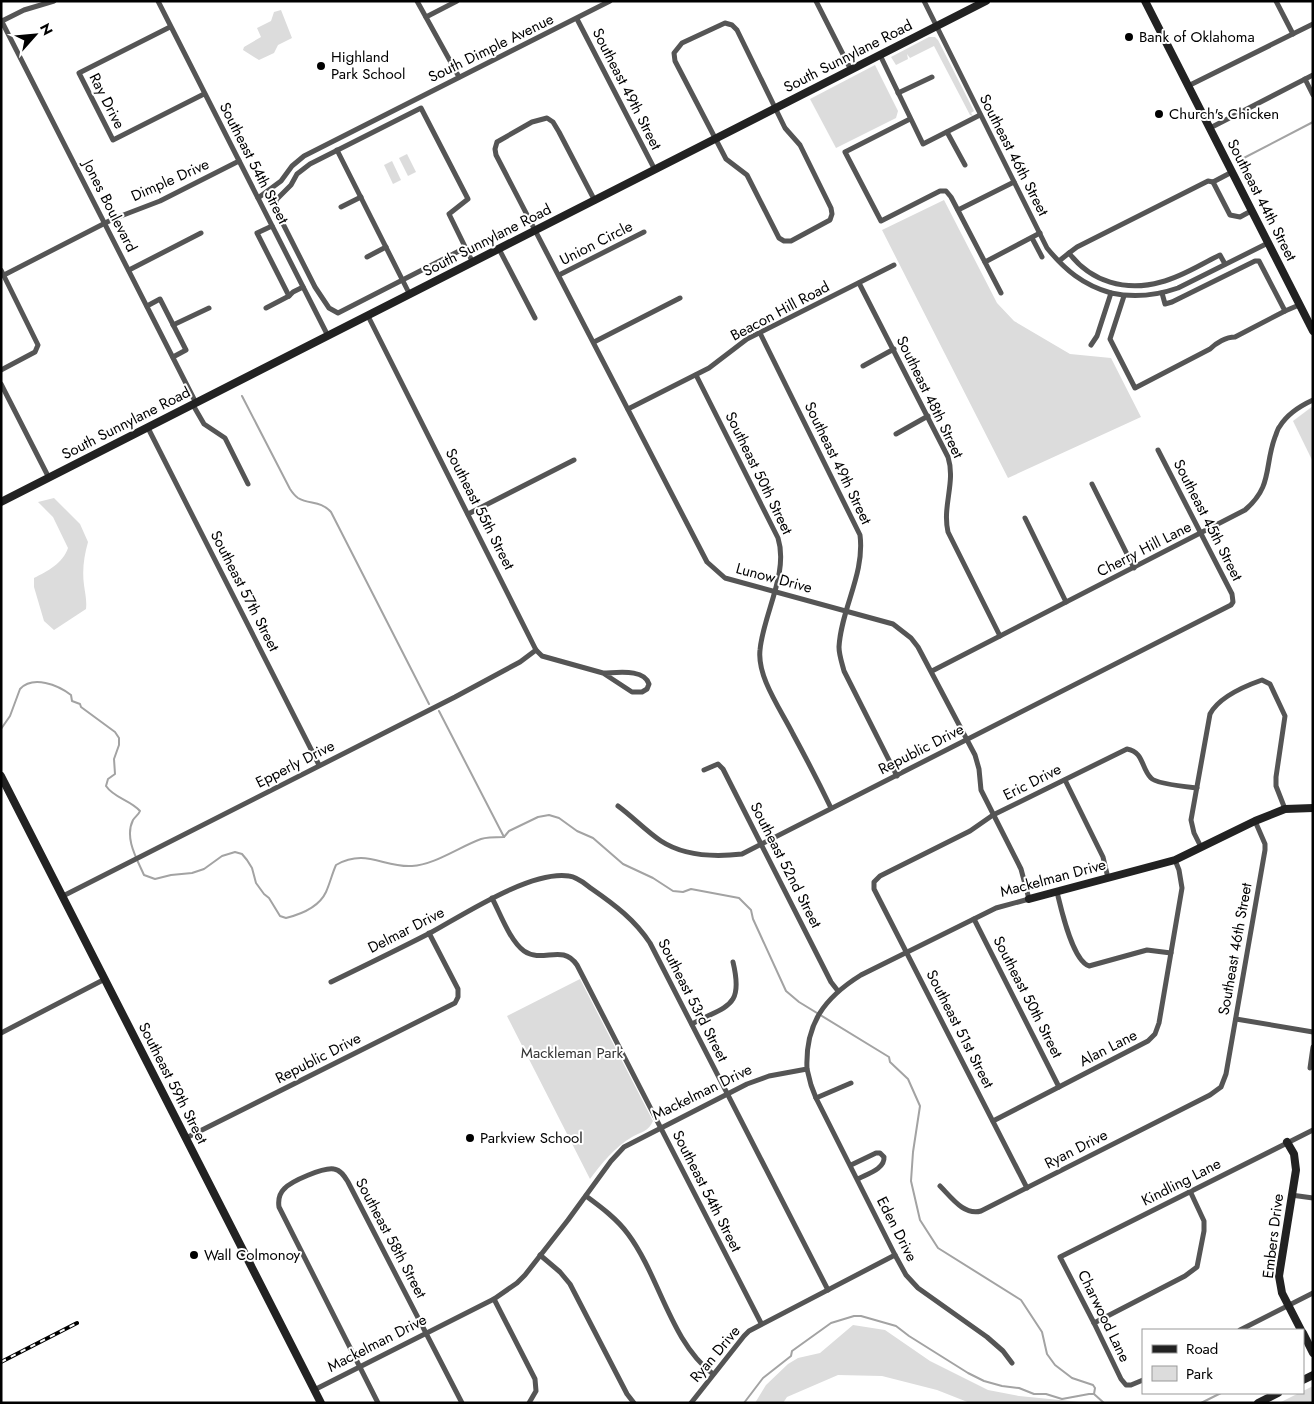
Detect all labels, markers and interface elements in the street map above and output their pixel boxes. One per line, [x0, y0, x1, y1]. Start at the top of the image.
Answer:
street label: South Dimple Avenue [425, 8, 558, 88]
north arrow [10, 10, 60, 60]
street label: South Sunnylane Road [780, 14, 916, 98]
text: N [35, 20, 58, 39]
street label: Southeast 49th Street [587, 24, 667, 154]
place label: Bank of Oklahoma [1139, 26, 1255, 48]
marker: Bank of Oklahoma [1123, 31, 1135, 43]
place label: Highland Park School [331, 46, 405, 85]
marker: Highland Park School [315, 60, 327, 72]
street label: Ray Drive [84, 69, 131, 133]
street label: Southeast 46th Street [974, 90, 1054, 220]
street label: Southeast 54th Street [214, 98, 294, 228]
place label: Church's Chicken [1169, 103, 1279, 125]
marker: Church's Chicken [1153, 108, 1165, 120]
street label: Southeast 44th Street [1222, 135, 1302, 265]
street label: Dimple Drive [127, 153, 213, 207]
street label: Jones Boulevard [76, 154, 143, 256]
street label: South Sunnylane Road [419, 198, 555, 282]
street label: Union Circle [556, 215, 637, 271]
street label: Beacon Hill Road [727, 276, 833, 346]
street label: Southeast 48th Street [891, 332, 969, 462]
street label: South Sunnylane Road [58, 381, 194, 465]
street label: Southeast 49th Street [799, 398, 877, 528]
street label: Southeast 50th Street [720, 408, 798, 538]
street label: Southeast 55th Street [440, 445, 520, 574]
street label: Southeast 45th Street [1168, 455, 1248, 585]
street label: Cherry Hill Lane [1093, 516, 1195, 582]
street label: Southeast 57th Street [205, 527, 285, 656]
street label: Lunow Drive [733, 557, 815, 599]
street label: Republic Drive [874, 718, 968, 780]
street label: Epperly Drive [252, 735, 339, 793]
street label: Eric Drive [999, 758, 1065, 806]
street label: Southeast 52nd Street [745, 798, 827, 932]
street label: Mackelman Drive [998, 853, 1109, 903]
street label: Southeast 46th Street [1213, 881, 1258, 1017]
street label: Delmar Drive [364, 901, 448, 959]
street label: Southeast 50th Street [988, 932, 1068, 1062]
street label: Southeast 53rd Street [652, 935, 734, 1066]
street label: Southeast 51st Street [921, 966, 999, 1092]
street label: Southeast 59th Street [133, 1018, 213, 1148]
street label: Alan Lane [1075, 1024, 1141, 1072]
street label: Republic Drive [271, 1027, 365, 1089]
park label: Mackleman Park [521, 1042, 624, 1064]
street label: Mackelman Drive [648, 1058, 756, 1126]
street label: Ryan Drive [1041, 1124, 1112, 1174]
street label: Southeast 54th Street [667, 1126, 747, 1256]
place label: Parkview School [480, 1127, 583, 1149]
marker: Parkview School [464, 1132, 476, 1144]
street label: Kindling Lane [1137, 1152, 1225, 1211]
street label: Southeast 58th Street [350, 1174, 432, 1302]
street label: Embers Drive [1257, 1192, 1289, 1280]
street label: Eden Drive [871, 1193, 923, 1266]
place label: Wall Colmonoy [204, 1244, 301, 1266]
marker: Wall Colmonoy [188, 1249, 200, 1261]
street label: Charwood Lane [1072, 1266, 1136, 1366]
street label: Mackelman Drive [324, 1308, 431, 1377]
street label: Ryan Drive [685, 1321, 745, 1387]
legend [1142, 1329, 1304, 1394]
text: Road [1186, 1338, 1218, 1360]
text: Park [1186, 1363, 1213, 1385]

